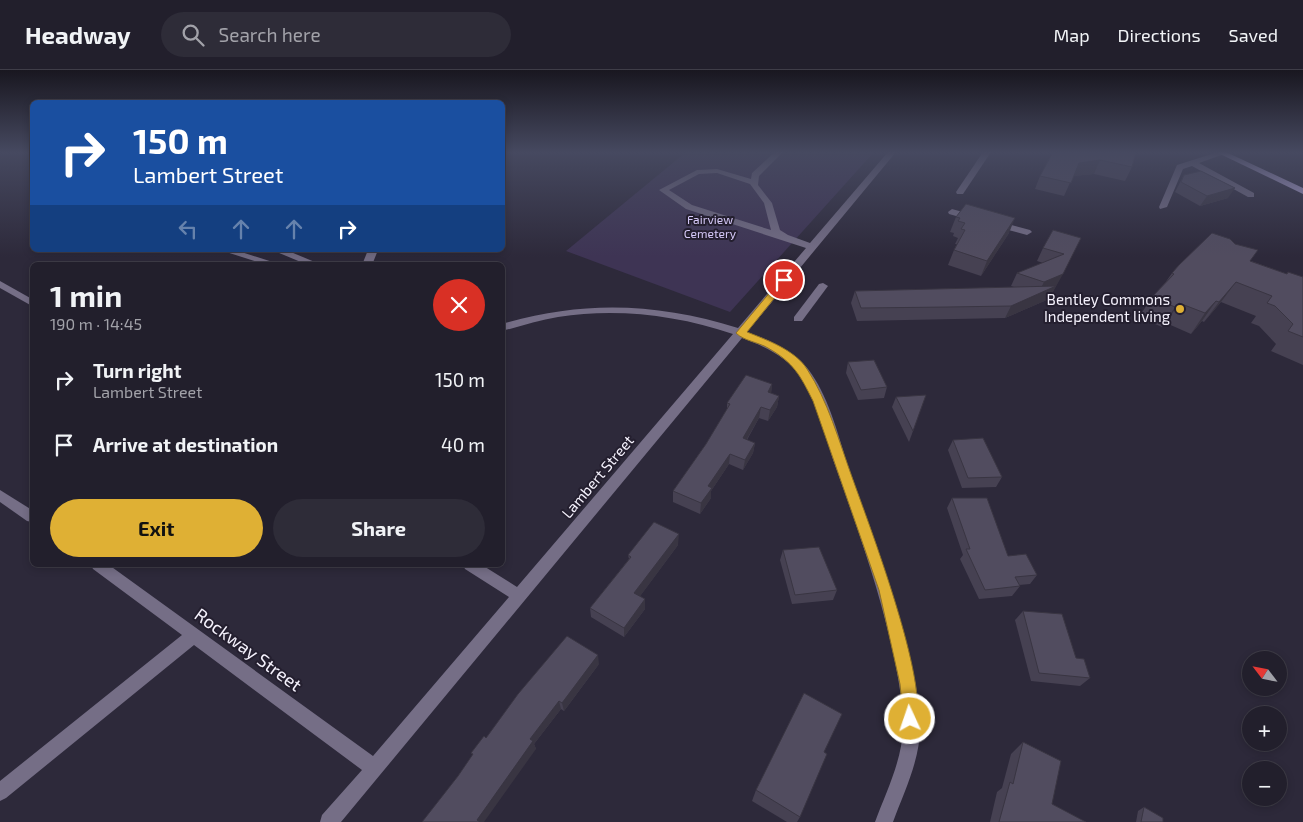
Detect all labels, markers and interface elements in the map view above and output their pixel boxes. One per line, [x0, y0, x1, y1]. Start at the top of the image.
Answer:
search box [161, 12, 511, 57]
text: Headway [25, 20, 131, 49]
icon: search [179, 21, 207, 49]
text: Search here [219, 23, 321, 46]
text: Map [1053, 24, 1090, 46]
text: Directions [1118, 24, 1201, 46]
text: Saved [1229, 24, 1278, 46]
text: 150 m [133, 119, 228, 161]
icon: right [50, 120, 115, 185]
text: Lambert Street [133, 161, 283, 187]
park label: Fairview Cemetery [684, 212, 737, 240]
icon: left [174, 215, 202, 243]
icon: ahead [227, 215, 255, 243]
icon: ahead [280, 215, 308, 243]
icon: right [333, 215, 361, 243]
pin [763, 259, 805, 301]
icon: arrive [770, 266, 798, 294]
text: 1 min [50, 277, 122, 313]
button: close [433, 279, 485, 331]
place label: Bentley Commons Independent living [1044, 290, 1171, 325]
marker: Bentley Commons Independent living [1174, 303, 1186, 315]
text: 190 m · 14:45 [50, 314, 142, 333]
text: Turn right [93, 359, 181, 382]
icon: right [50, 366, 78, 394]
text: 150 m [435, 368, 485, 391]
text: Lambert Street [93, 382, 202, 401]
icon: arrive [50, 431, 78, 459]
street label: Lambert Street [557, 431, 637, 521]
text: Arrive at destination [93, 433, 278, 456]
text: 40 m [441, 433, 485, 456]
button: Exit [50, 499, 263, 557]
button: Share [273, 499, 485, 557]
street label: Rockway Street [191, 603, 307, 696]
north arrow [1242, 651, 1288, 696]
map controls [1242, 651, 1287, 806]
position arrow [883, 692, 935, 744]
button: + [1242, 706, 1287, 751]
button: − [1242, 761, 1287, 806]

